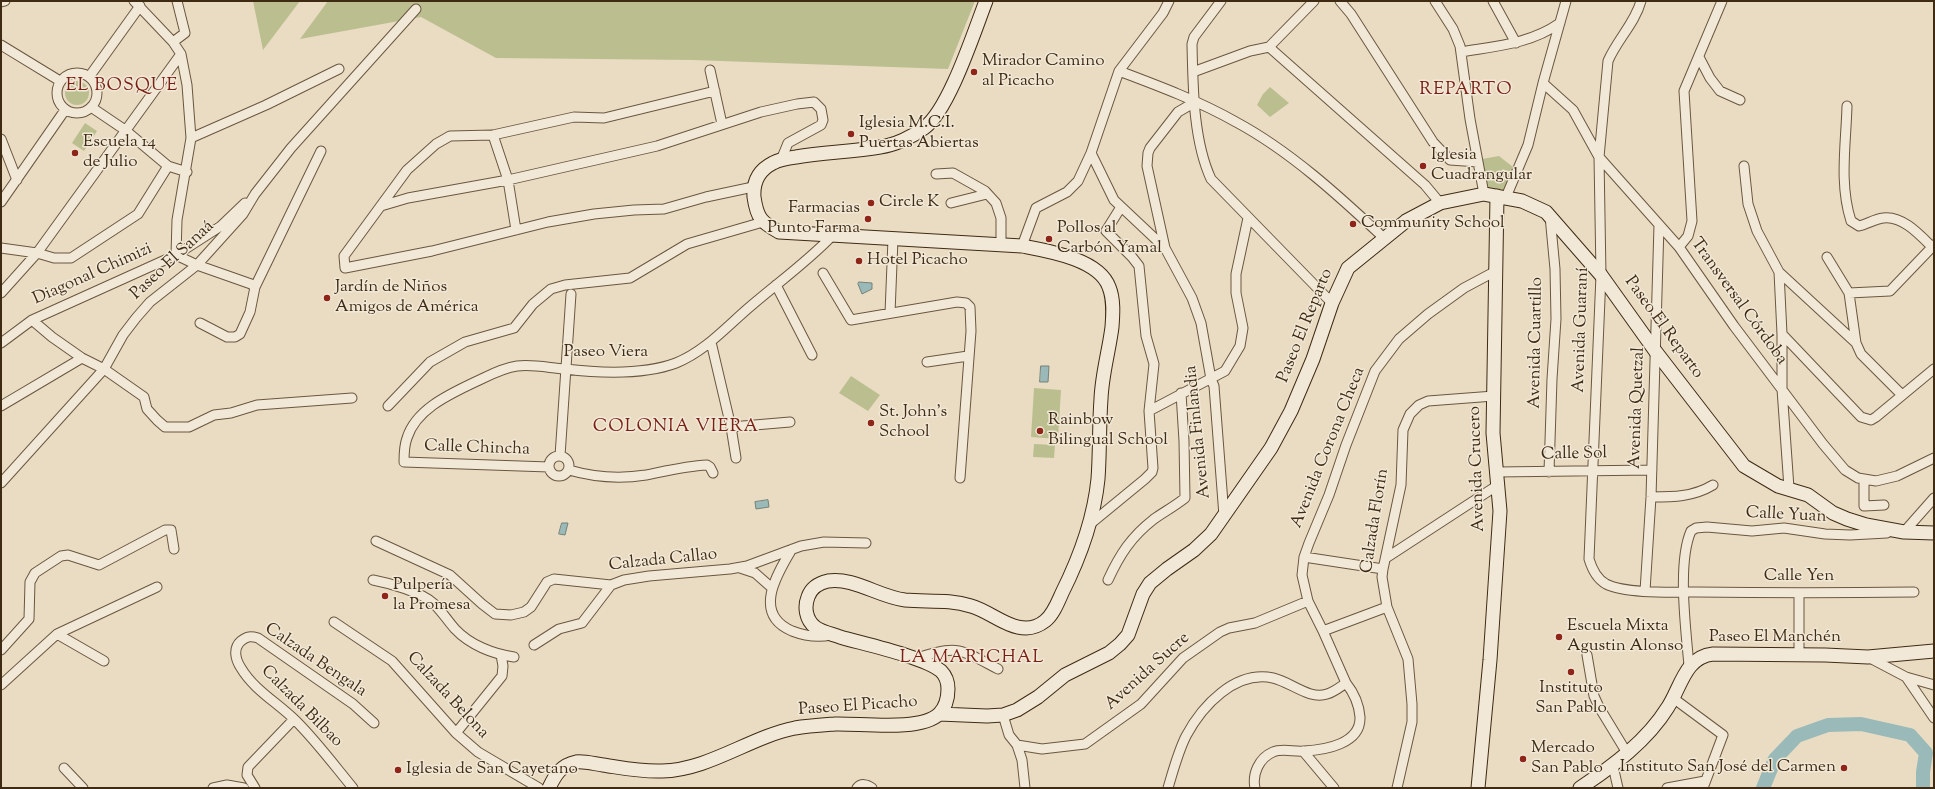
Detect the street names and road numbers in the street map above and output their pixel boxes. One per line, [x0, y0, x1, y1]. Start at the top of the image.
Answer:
street label: Paseo El Sanaá [127, 217, 219, 305]
street label: Transversal Córdoba [1685, 235, 1791, 369]
street label: Diagonal Chimizi [30, 240, 156, 310]
street label: Paseo El Reparto [1274, 266, 1338, 386]
street label: Avenida Guaraní [1570, 267, 1594, 393]
street label: Paseo El Reparto [1619, 273, 1707, 383]
street label: Avenida Cuartillo [1526, 277, 1548, 409]
street label: Paseo Viera [564, 343, 648, 363]
street label: Avenida Quetzal [1626, 347, 1650, 469]
street label: Avenida Finlandia [1182, 364, 1216, 500]
street label: Avenida Corona Checa [1287, 365, 1371, 531]
street label: Avenida Crucero [1466, 406, 1490, 532]
street label: Calle Chincha [424, 437, 530, 461]
street label: Calle Sol [1541, 444, 1607, 466]
street label: Calzada Florín [1358, 467, 1394, 575]
street label: Calle Yuan [1745, 504, 1827, 528]
street label: Calzada Callao [608, 545, 718, 577]
street label: Calle Yen [1764, 567, 1834, 587]
street label: Calzada Bengala [260, 619, 370, 703]
street label: Paseo El Manchén [1709, 628, 1841, 648]
street label: Avenida Sucre [1101, 629, 1195, 715]
street label: Calzada Belona [402, 648, 492, 744]
street label: Calzada Bilbao [256, 662, 346, 752]
street label: Paseo El Picacho [798, 693, 918, 721]

